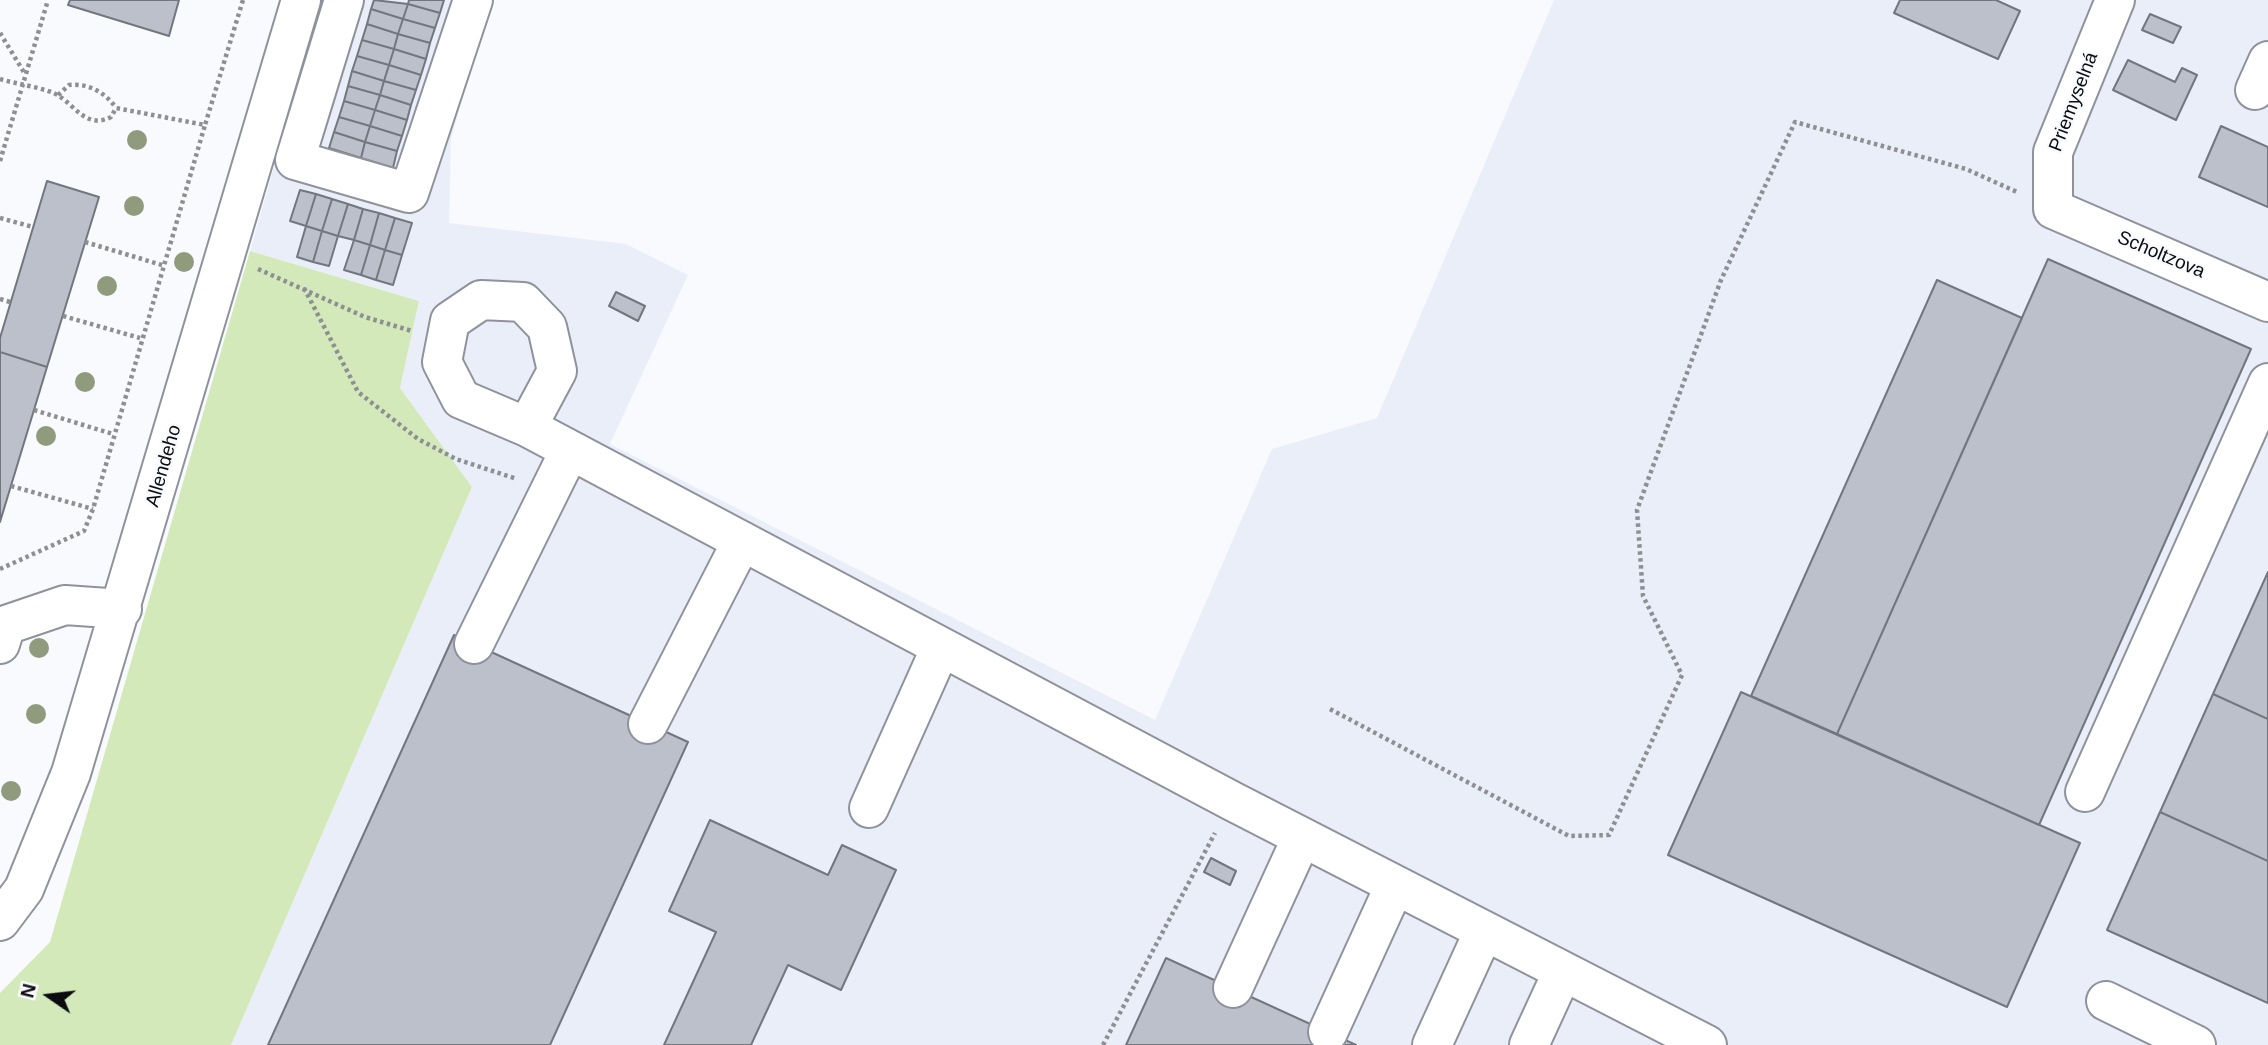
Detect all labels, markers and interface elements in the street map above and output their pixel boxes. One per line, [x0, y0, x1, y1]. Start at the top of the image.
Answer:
street label: Priemyselná [2045, 49, 2103, 155]
street label: Scholtzova [2114, 226, 2208, 284]
street label: Allendeho [141, 422, 187, 510]
north arrow [14, 961, 84, 1031]
text: N [16, 982, 40, 1000]

